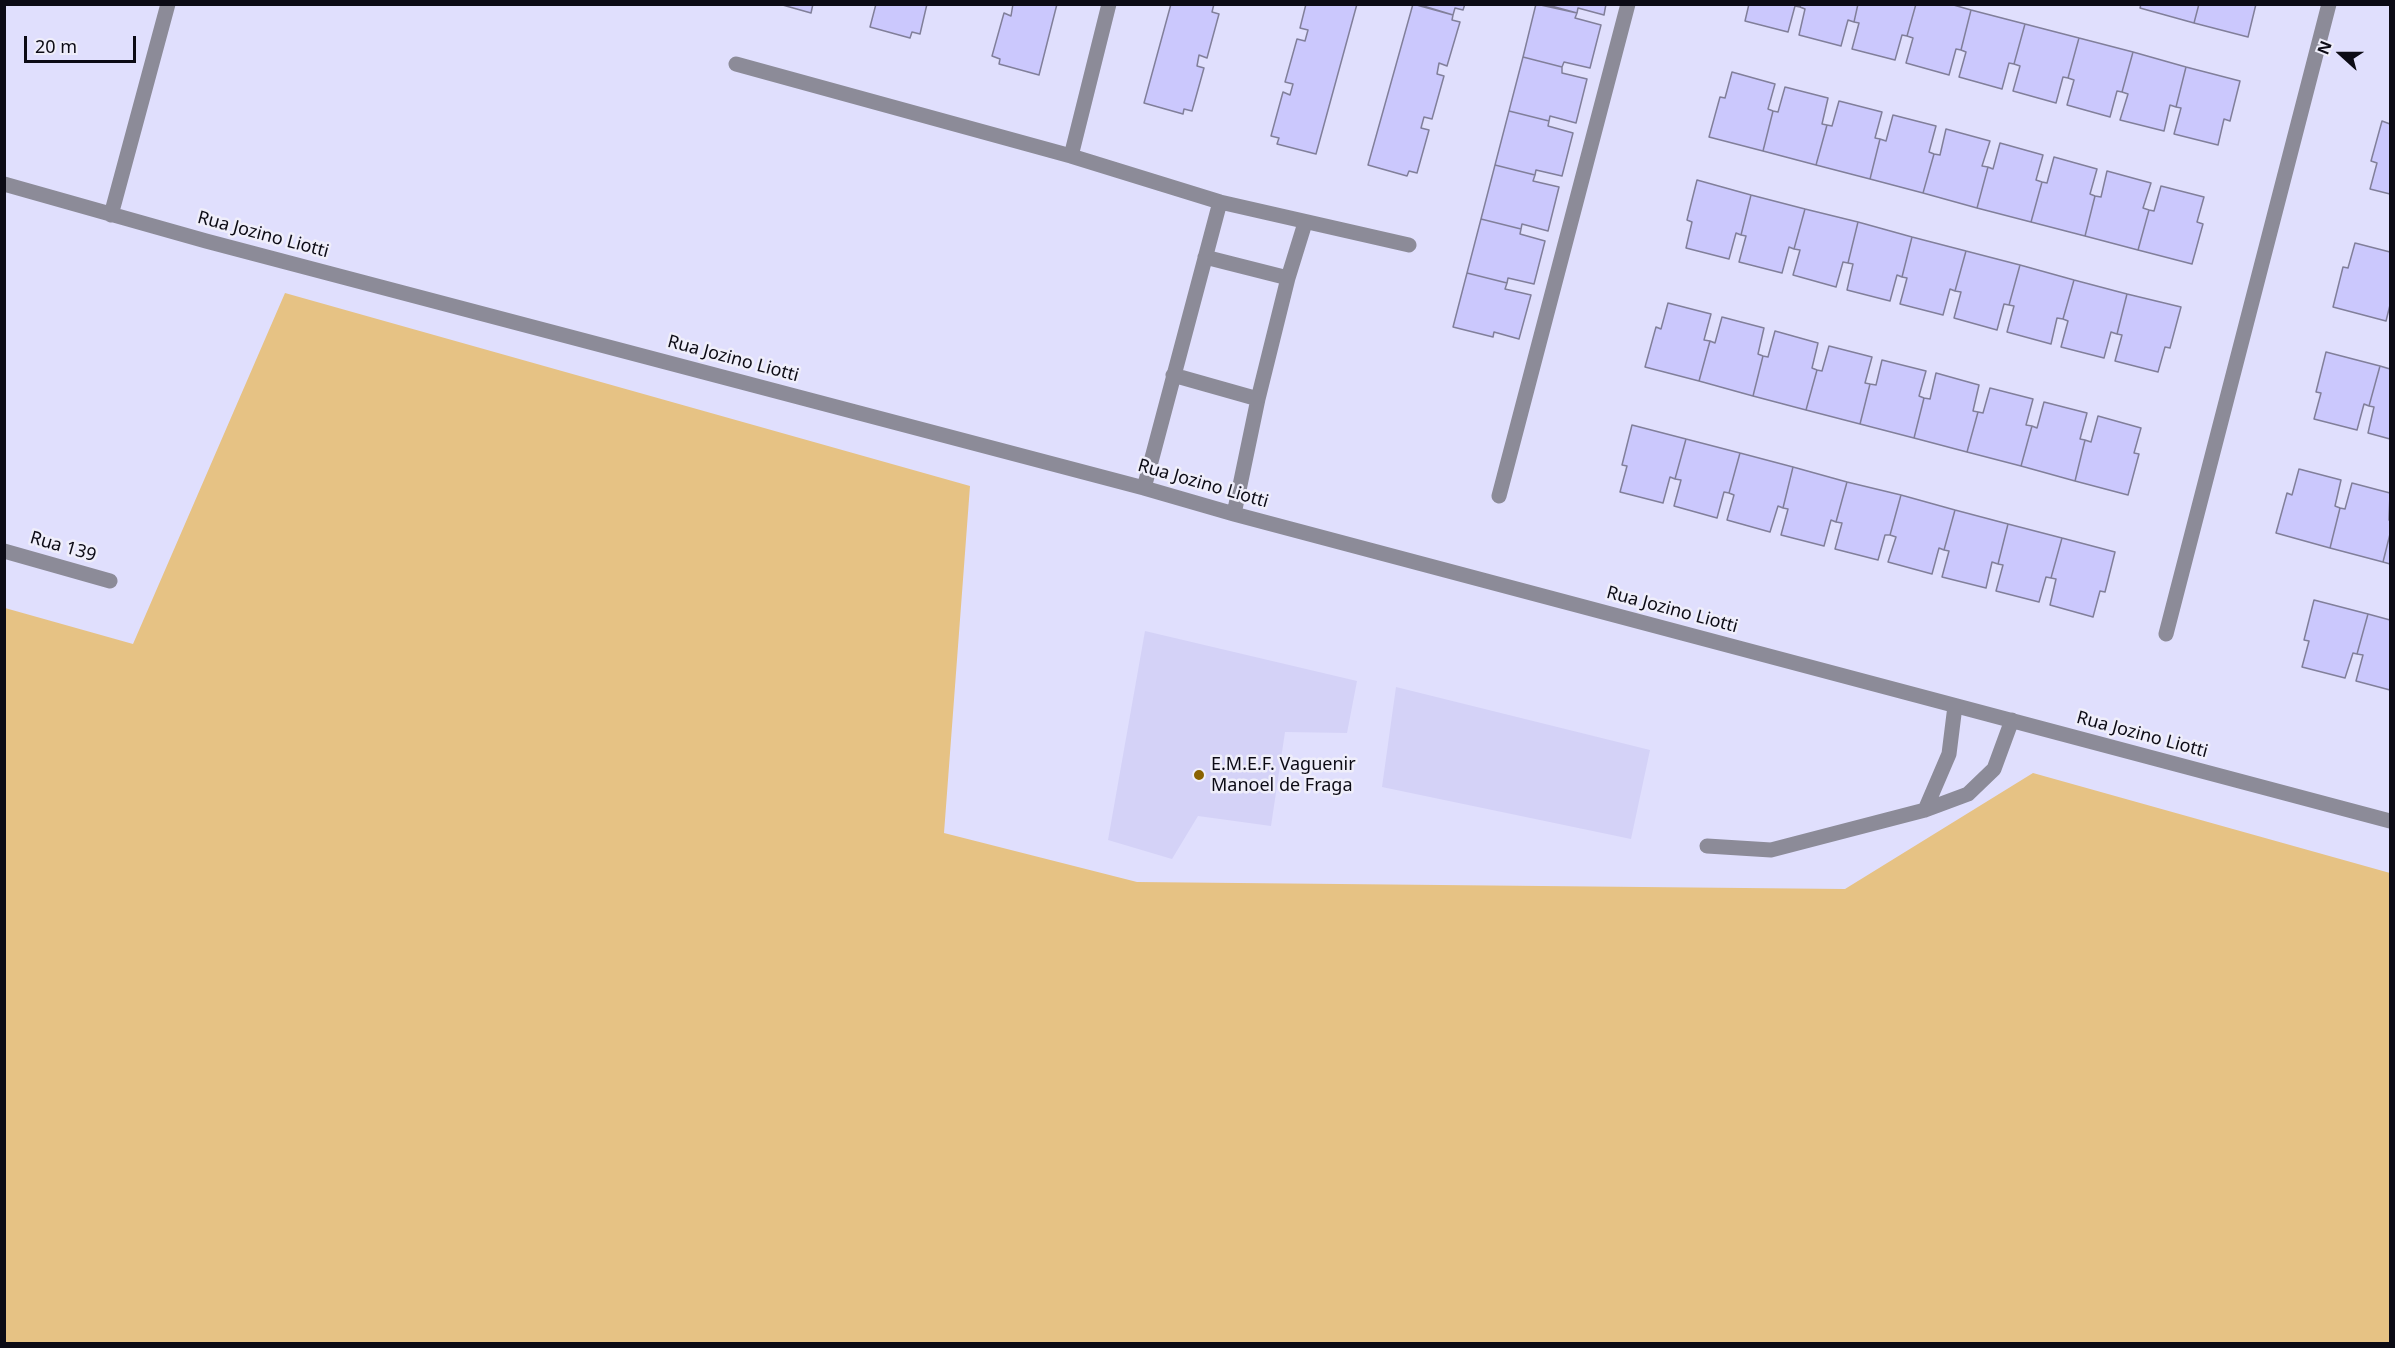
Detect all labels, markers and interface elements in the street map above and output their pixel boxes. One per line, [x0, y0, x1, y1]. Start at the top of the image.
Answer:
scale bar [27, 24, 140, 62]
north arrow [2311, 24, 2371, 84]
text: 20 m [35, 34, 77, 58]
text: N [2312, 38, 2337, 58]
street label: Rua Jozino Liotti [195, 207, 331, 263]
street label: Rua Jozino Liotti [665, 331, 801, 387]
street label: Rua Jozino Liotti [1135, 455, 1271, 513]
street label: Rua 139 [27, 527, 99, 567]
street label: Rua Jozino Liotti [1604, 582, 1740, 638]
street label: Rua Jozino Liotti [2074, 707, 2210, 763]
place label: E.M.E.F. Vaguenir Manoel de Fraga [1211, 754, 1356, 796]
marker: E.M.E.F. Vaguenir Manoel de Fraga [1192, 768, 1206, 782]

